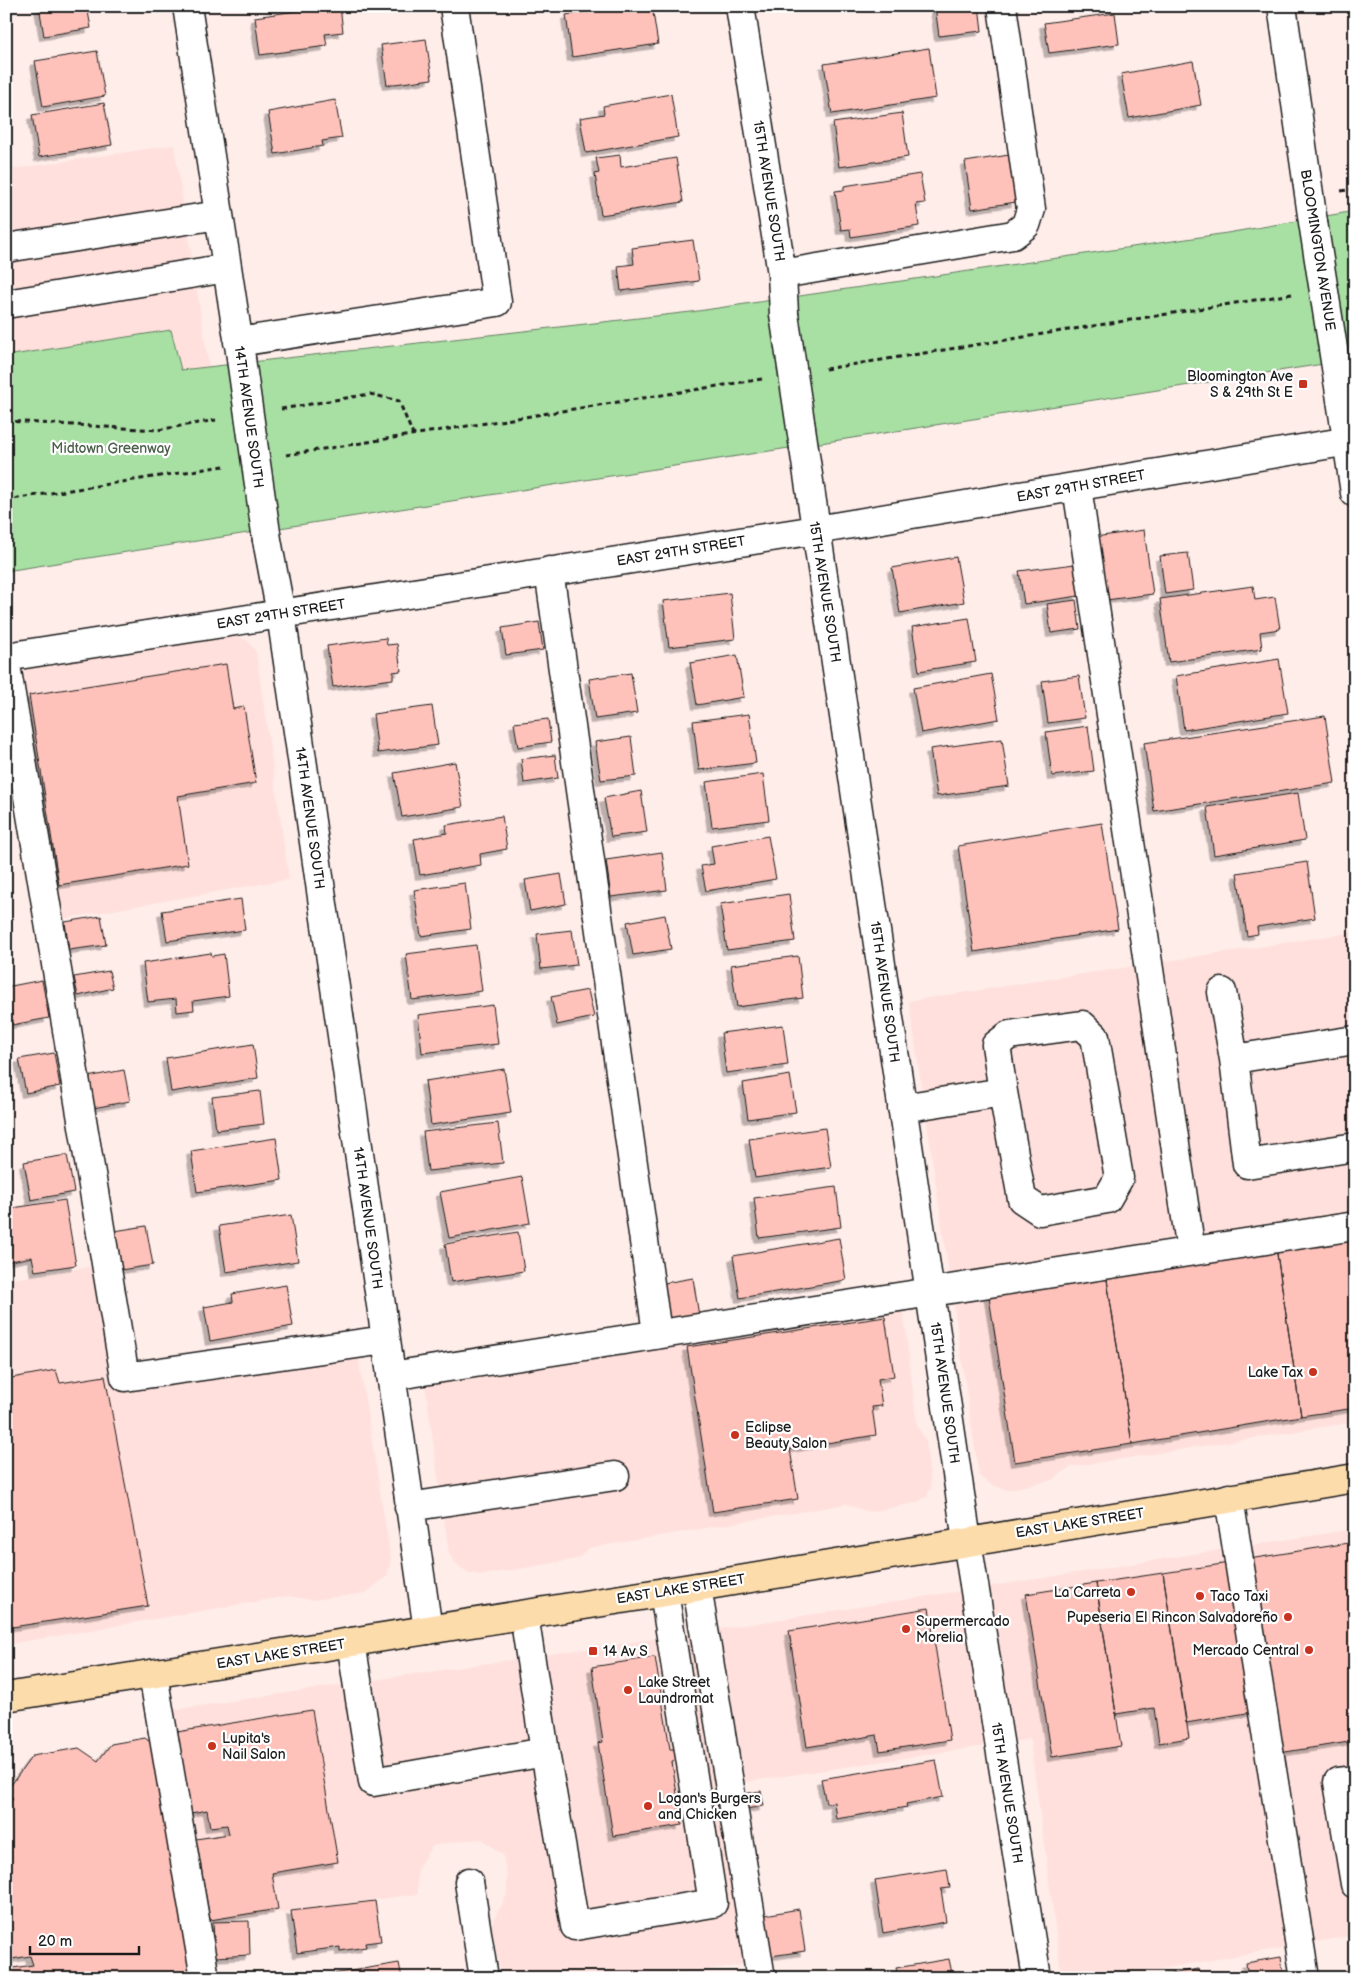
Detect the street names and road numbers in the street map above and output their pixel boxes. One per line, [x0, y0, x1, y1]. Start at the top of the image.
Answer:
street label: 15TH AVENUE SOUTH [749, 119, 789, 263]
street label: BLOOMINGTON AVENUE [1297, 168, 1339, 332]
street label: 14TH AVENUE SOUTH [231, 345, 267, 489]
street label: EAST 29TH STREET [1015, 466, 1147, 506]
street label: 15TH AVENUE SOUTH [805, 520, 845, 664]
street label: EAST 29TH STREET [615, 532, 747, 570]
street label: EAST 29TH STREET [215, 595, 347, 633]
street label: 14TH AVENUE SOUTH [292, 746, 328, 890]
street label: 15TH AVENUE SOUTH [867, 920, 903, 1064]
street label: 14TH AVENUE SOUTH [350, 1146, 386, 1290]
street label: 15TH AVENUE SOUTH [927, 1321, 963, 1465]
street label: EAST LAKE STREET [1014, 1504, 1146, 1542]
street label: EAST LAKE STREET [615, 1570, 747, 1608]
street label: EAST LAKE STREET [215, 1635, 347, 1673]
street label: 15TH AVENUE SOUTH [987, 1721, 1027, 1865]

